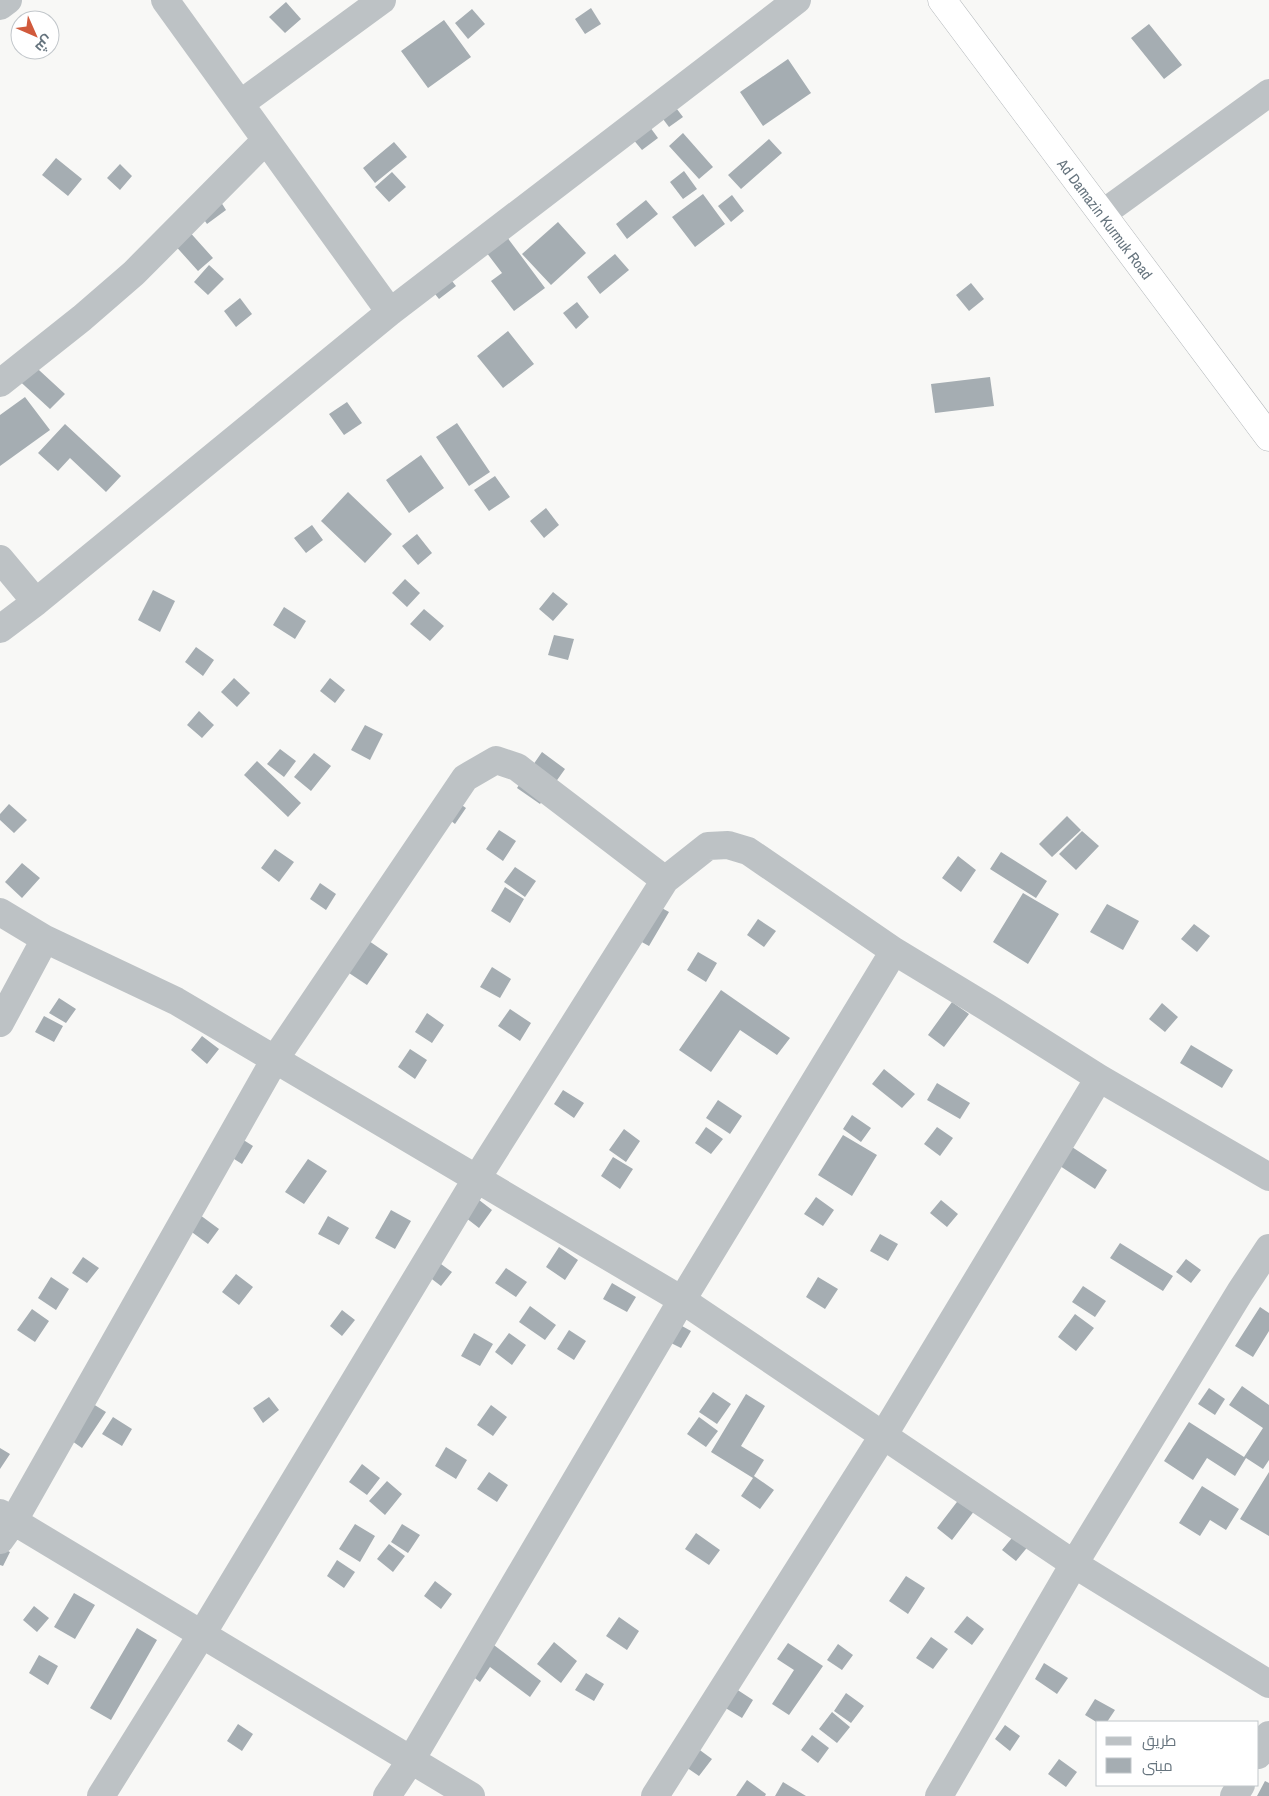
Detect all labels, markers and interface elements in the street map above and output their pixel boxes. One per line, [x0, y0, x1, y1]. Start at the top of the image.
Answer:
north arrow [10, 10, 60, 60]
text: ش [31, 31, 57, 57]
street label: Ad Damazin Kurmuk Road [1052, 153, 1157, 284]
legend [1096, 1721, 1259, 1786]
text: طريق [1142, 1730, 1176, 1751]
text: مبنى [1142, 1755, 1173, 1776]

